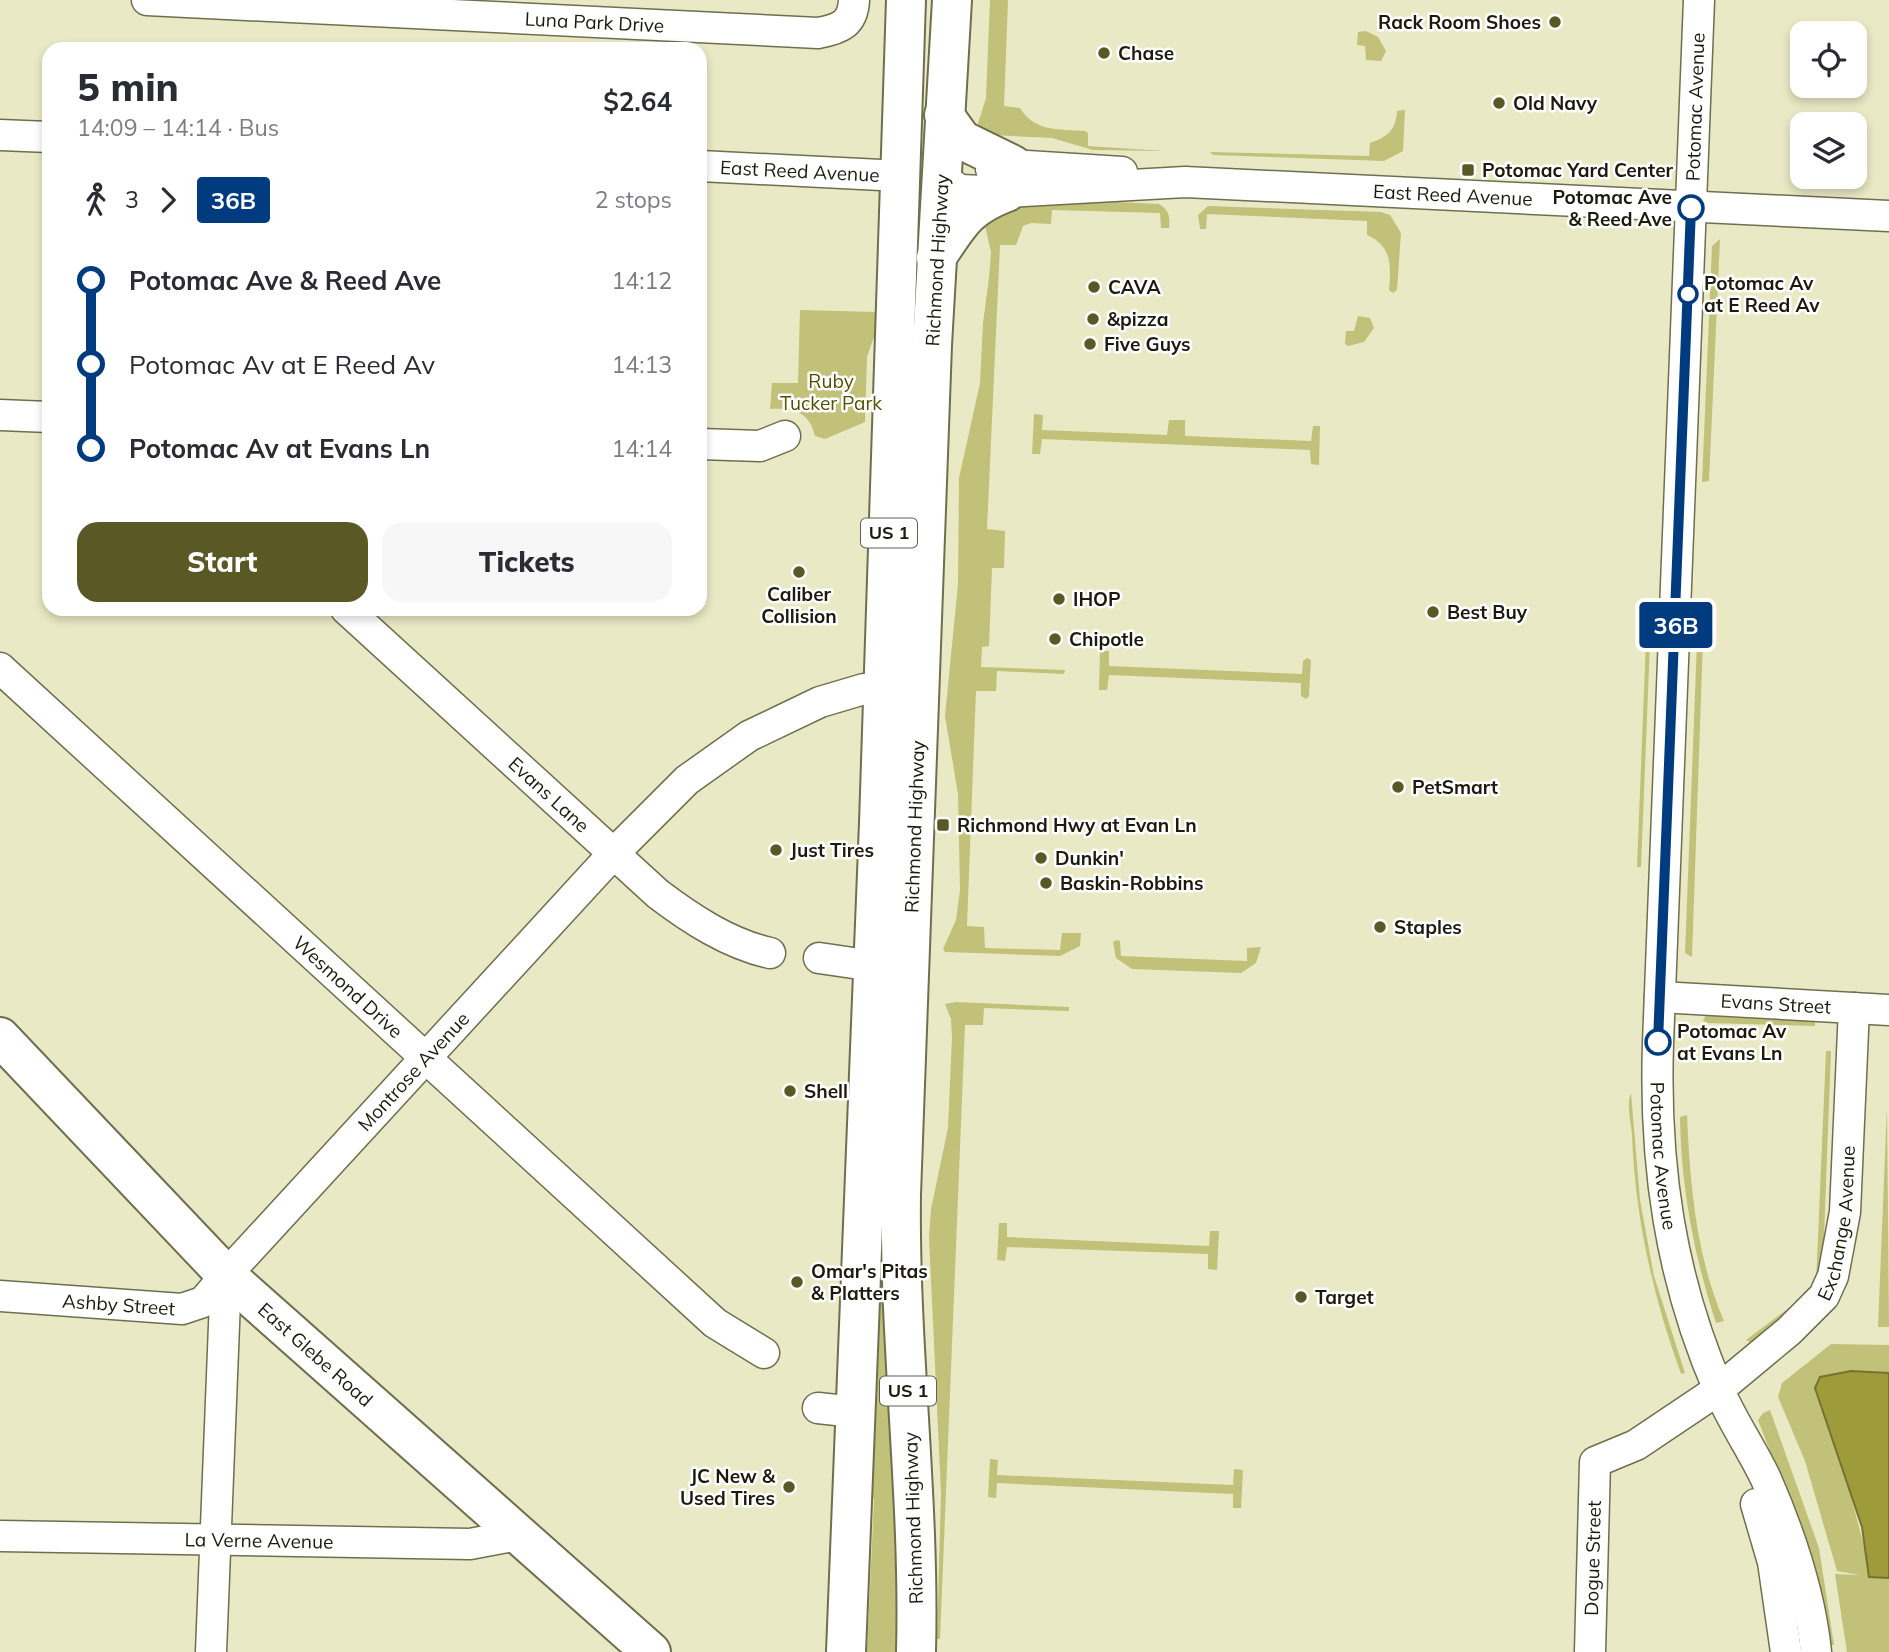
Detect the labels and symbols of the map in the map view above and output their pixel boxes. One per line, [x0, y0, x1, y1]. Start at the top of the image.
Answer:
street label: Luna Park Drive [524, 7, 665, 37]
place label: Rack Room Shoes [1378, 10, 1541, 34]
marker: Rack Room Shoes [1547, 14, 1563, 30]
street label: Potomac Avenue [1680, 32, 1710, 182]
place label: Chase [1118, 41, 1174, 65]
marker: Chase [1096, 45, 1112, 61]
place label: Old Navy [1513, 91, 1598, 115]
marker: Old Navy [1491, 95, 1507, 111]
street label: East Reed Avenue [720, 155, 880, 187]
place label: Potomac Yard Center [1482, 158, 1674, 182]
marker: Potomac Yard Center [1460, 162, 1476, 178]
street label: Richmond Highway [920, 173, 954, 347]
street label: East Reed Avenue [1373, 179, 1533, 211]
place label: Potomac Ave & Reed Ave [1552, 185, 1672, 231]
marker: Potomac Ave & Reed Ave [1678, 195, 1704, 221]
place label: Potomac Av at E Reed Av [1704, 271, 1820, 317]
place label: CAVA [1108, 275, 1161, 299]
marker: CAVA [1086, 279, 1102, 295]
marker: Potomac Av at E Reed Av [1678, 284, 1698, 304]
place label: &pizza [1107, 307, 1168, 331]
marker: &pizza [1085, 311, 1101, 327]
place label: Five Guys [1104, 332, 1191, 356]
marker: Five Guys [1082, 336, 1098, 352]
park label: Ruby Tucker Park [780, 369, 882, 415]
road number: US 1 [861, 518, 917, 548]
marker: Caliber Collision [791, 564, 807, 580]
place label: Caliber Collision [761, 582, 837, 628]
place label: IHOP [1073, 587, 1121, 611]
marker: IHOP [1051, 591, 1067, 607]
place label: Best Buy [1447, 600, 1528, 624]
line badge: 36B [1636, 602, 1716, 648]
marker: Best Buy [1425, 604, 1441, 620]
place label: Chipotle [1069, 627, 1144, 651]
marker: Chipotle [1047, 631, 1063, 647]
street label: Richmond Highway [899, 740, 930, 913]
street label: Evans Lane [504, 752, 594, 837]
place label: PetSmart [1412, 775, 1498, 799]
marker: PetSmart [1390, 779, 1406, 795]
place label: Richmond Hwy at Evan Ln [957, 813, 1197, 837]
marker: Richmond Hwy at Evan Ln [935, 817, 951, 833]
place label: Just Tires [790, 838, 874, 862]
marker: Just Tires [768, 842, 784, 858]
place label: Dunkin' [1055, 846, 1124, 870]
marker: Dunkin' [1033, 850, 1049, 866]
place label: Baskin-Robbins [1060, 871, 1203, 895]
marker: Baskin-Robbins [1038, 875, 1054, 891]
place label: Staples [1394, 915, 1462, 939]
marker: Staples [1372, 919, 1388, 935]
street label: Wesmond Drive [288, 930, 408, 1043]
street label: Evans Street [1720, 988, 1832, 1019]
street label: Montrose Avenue [352, 1007, 474, 1136]
place label: Potomac Av at Evans Ln [1677, 1019, 1787, 1065]
marker: Potomac Av at Evans Ln [1645, 1029, 1671, 1055]
place label: Shell [804, 1079, 848, 1103]
street label: Potomac Avenue [1645, 1082, 1682, 1232]
marker: Shell [782, 1083, 798, 1099]
street label: Exchange Avenue [1812, 1145, 1860, 1304]
place label: Omar's Pitas & Platters [811, 1259, 928, 1305]
marker: Omar's Pitas & Platters [789, 1274, 805, 1290]
place label: Target [1315, 1285, 1374, 1309]
street label: Ashby Street [61, 1288, 176, 1321]
marker: Target [1293, 1289, 1309, 1305]
street label: East Glebe Road [253, 1297, 378, 1412]
road number: US 1 [880, 1376, 936, 1406]
street label: Richmond Highway [898, 1431, 928, 1605]
place label: JC New & Used Tires [680, 1464, 776, 1510]
marker: JC New & Used Tires [781, 1479, 797, 1495]
street label: Dogue Street [1579, 1500, 1606, 1616]
street label: La Verne Avenue [184, 1527, 334, 1554]

